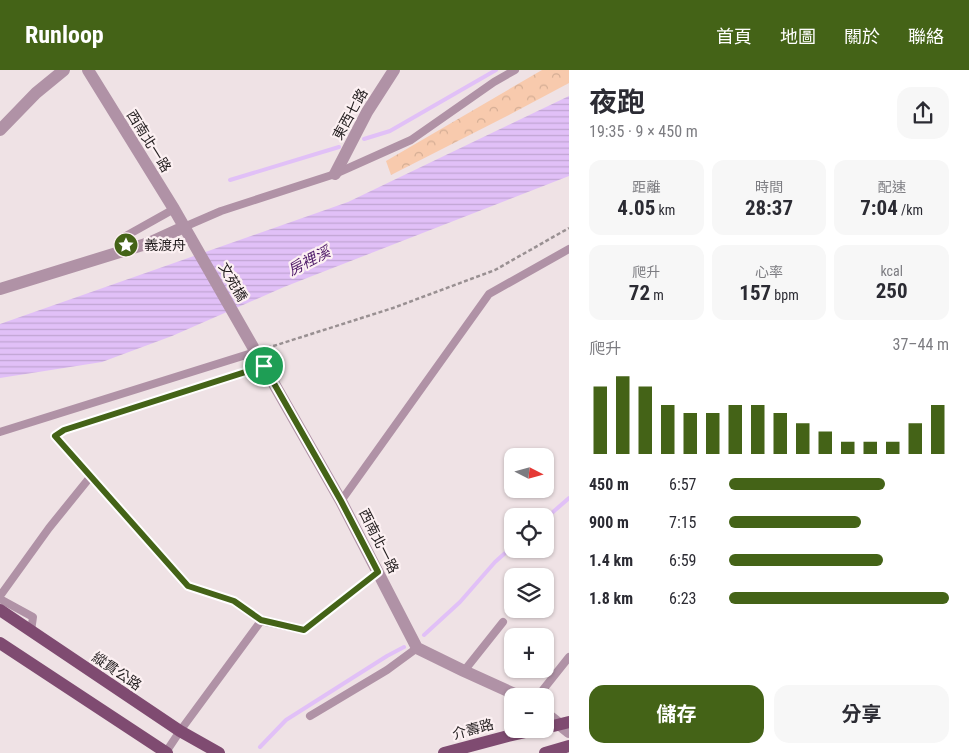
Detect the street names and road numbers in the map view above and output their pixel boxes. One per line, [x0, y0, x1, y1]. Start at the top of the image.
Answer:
street label: 東西七路 [329, 86, 371, 142]
street label: 西南北一路 [124, 107, 174, 175]
street label: 文苑橋 [216, 260, 250, 304]
street label: 西南北一路 [356, 506, 402, 576]
street label: 縱貫公路 [89, 649, 145, 693]
street label: 介壽路 [451, 716, 495, 742]

